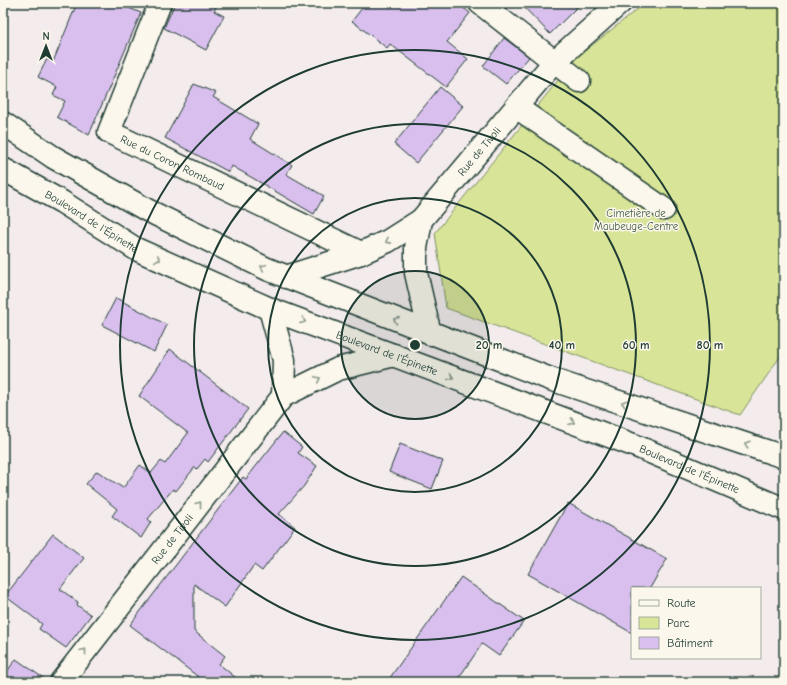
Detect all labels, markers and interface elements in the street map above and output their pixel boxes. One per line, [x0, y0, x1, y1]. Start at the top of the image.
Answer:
north arrow [26, 26, 66, 66]
text: N [42, 30, 50, 43]
street label: Rue de Tivoli [455, 124, 503, 178]
street label: Rue du Coron Rombaud [118, 132, 226, 193]
street label: Boulevard de l'Épinette [43, 187, 141, 256]
park label: Cimetière de Maubeuge-Centre [594, 207, 679, 233]
one-way arrow [385, 236, 392, 243]
one-way arrow [153, 254, 161, 262]
one-way arrow [259, 264, 267, 272]
one-way arrow [299, 316, 306, 324]
one-way arrow [393, 317, 400, 325]
street label: Boulevard de l'Épinette [334, 328, 440, 378]
centre of rings [408, 338, 422, 352]
text: 20 m [476, 338, 502, 352]
text: 40 m [549, 338, 575, 352]
text: 60 m [623, 338, 649, 352]
text: 80 m [697, 338, 723, 352]
one-way arrow [447, 372, 454, 380]
one-way arrow [314, 376, 321, 384]
one-way arrow [620, 399, 627, 408]
one-way arrow [569, 418, 576, 426]
one-way arrow [744, 441, 751, 449]
street label: Boulevard de l'Épinette [637, 442, 742, 496]
one-way arrow [194, 502, 201, 509]
street label: Rue de Tivoli [149, 511, 195, 567]
legend [631, 587, 761, 659]
text: Route [667, 596, 696, 610]
text: Parc [667, 616, 690, 630]
text: Bâtiment [667, 636, 713, 650]
one-way arrow [80, 649, 87, 656]

